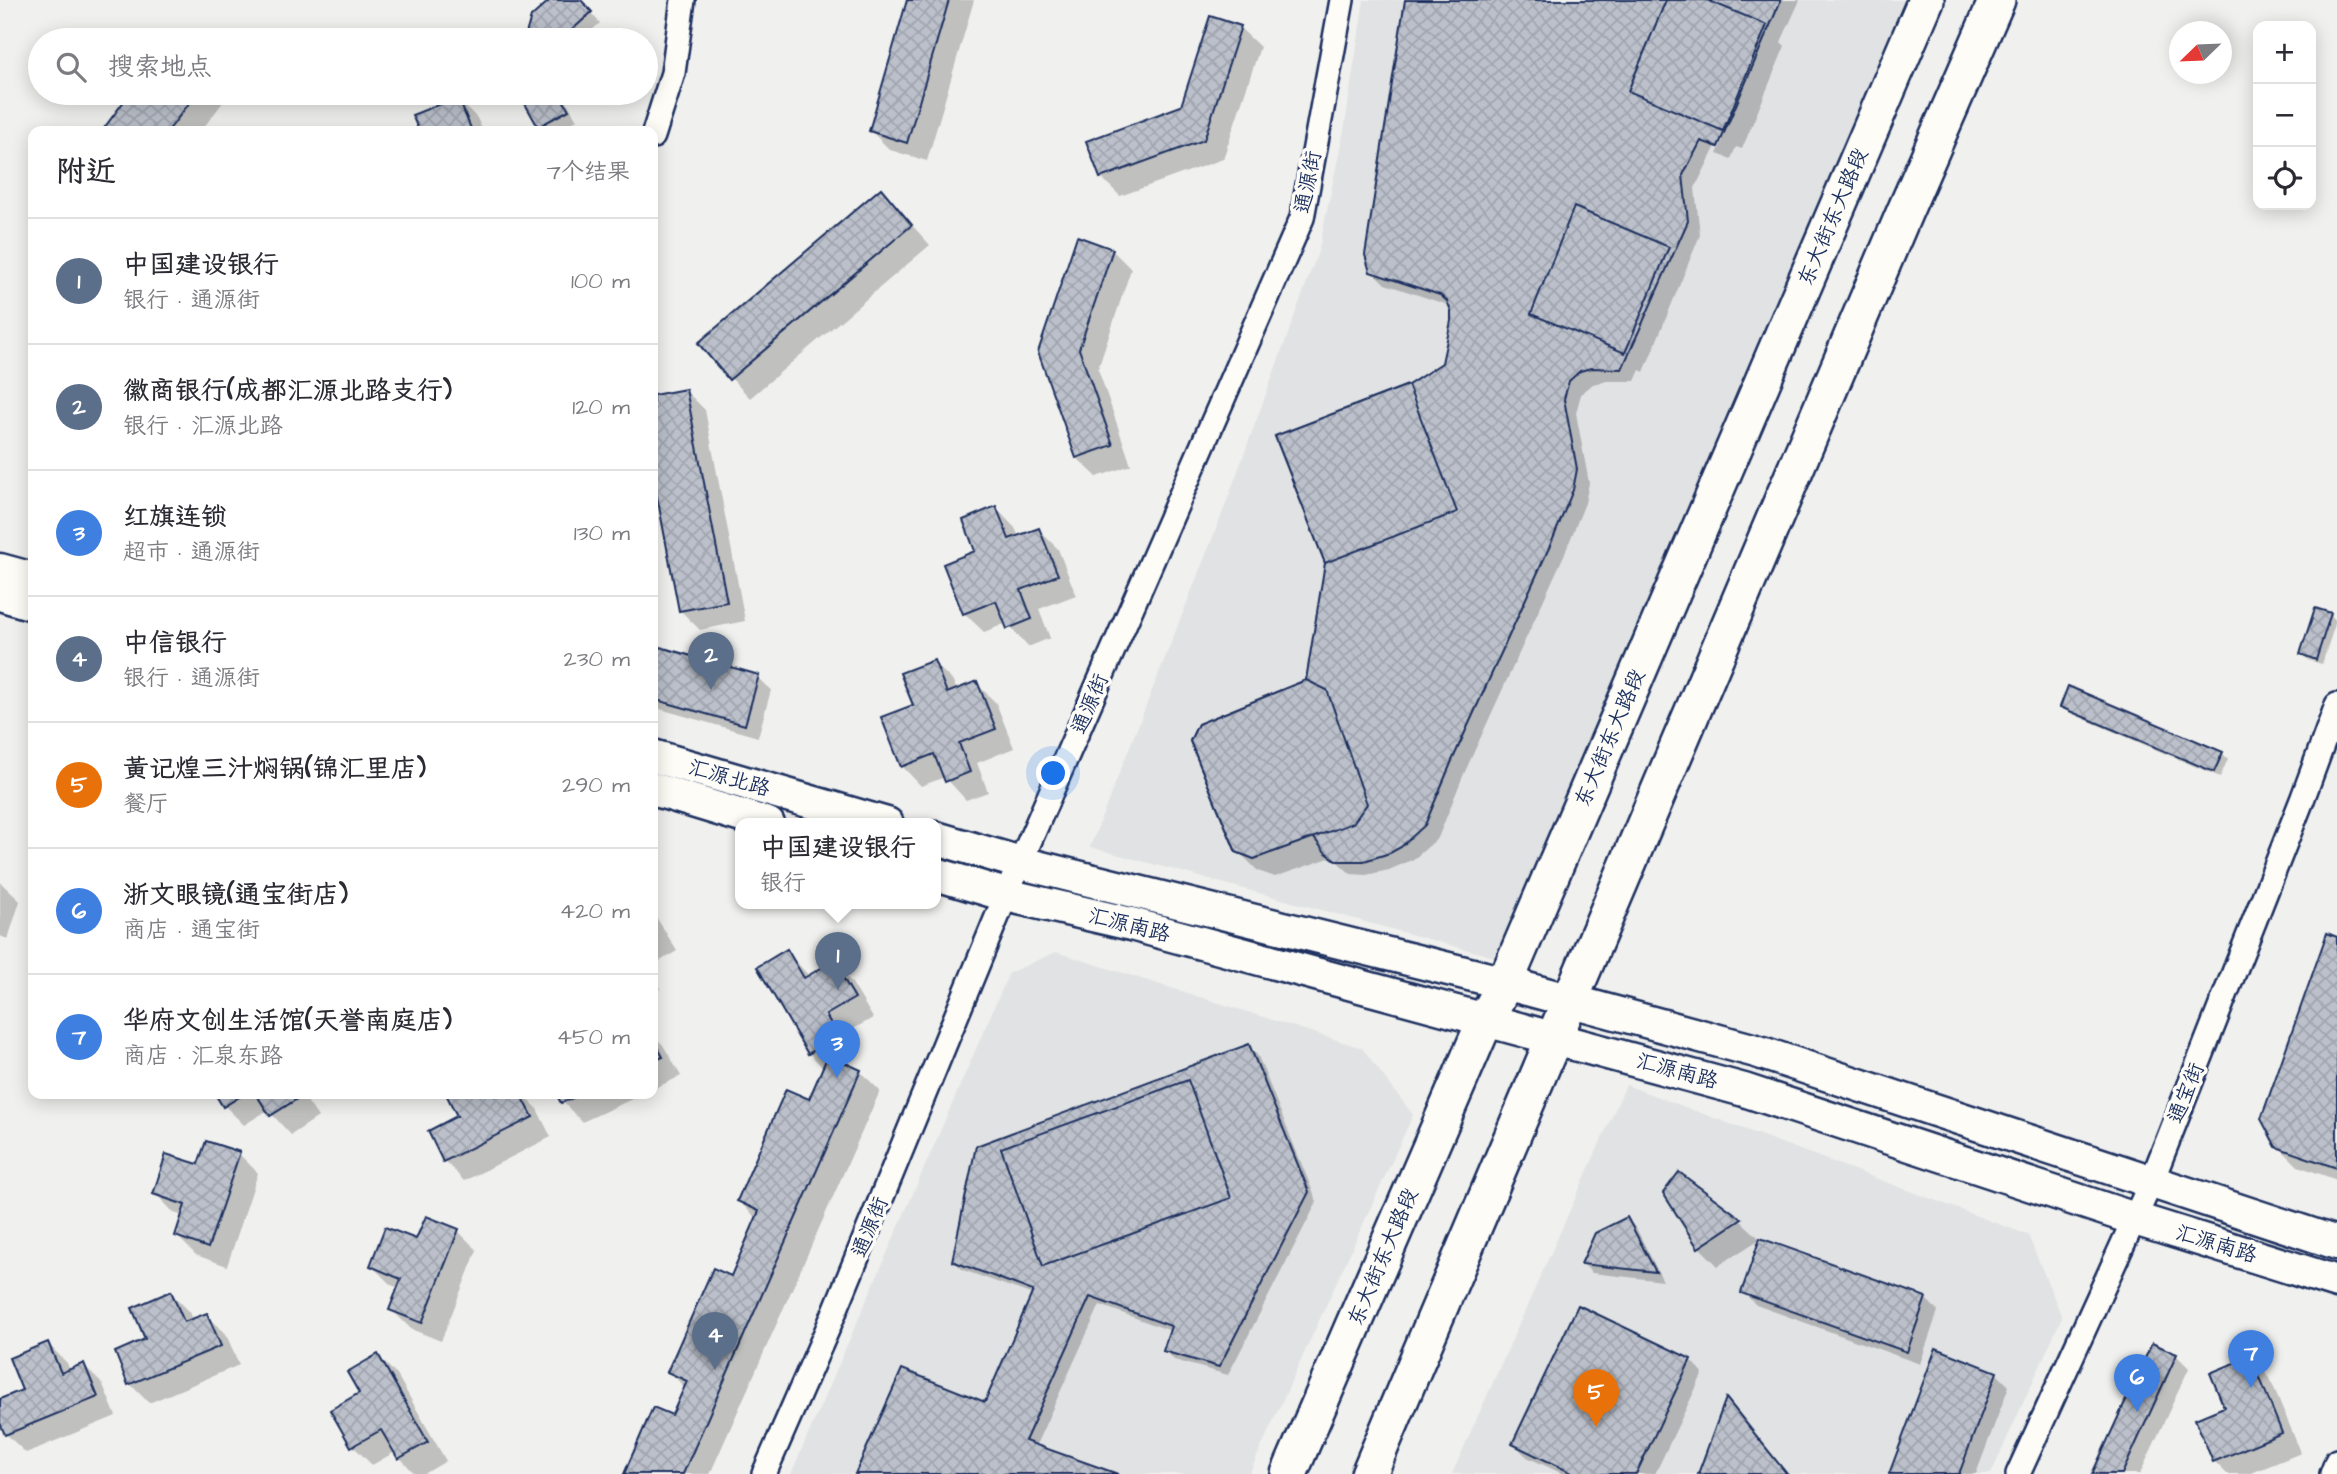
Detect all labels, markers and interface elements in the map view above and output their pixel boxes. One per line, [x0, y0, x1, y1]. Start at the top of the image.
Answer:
north arrow [2169, 21, 2232, 84]
map controls [2253, 21, 2316, 210]
button: + [2253, 21, 2316, 84]
search box [28, 28, 658, 105]
icon: search [52, 48, 90, 86]
text: 搜索地点 [108, 49, 212, 85]
button: − [2253, 84, 2316, 147]
street label: 东大街东大路段 [1791, 144, 1875, 290]
button: locate [2253, 147, 2316, 210]
street label: 通源街 [1288, 148, 1328, 216]
text: 附近 [56, 151, 116, 193]
text: 7个结果 [547, 156, 630, 188]
text: 中国建设银行 [123, 247, 279, 283]
text: 1 [78, 265, 80, 297]
text: 100 m [571, 265, 630, 297]
text: 银行 · 通源街 [123, 284, 260, 316]
text: 徽商银行(成都汇源北路支行) [123, 373, 452, 409]
text: 2 [72, 391, 86, 423]
text: 120 m [572, 391, 630, 423]
text: 银行 · 汇源北路 [123, 410, 283, 442]
text: 红旗连锁 [123, 499, 227, 535]
text: 3 [73, 517, 85, 549]
text: 130 m [574, 517, 630, 549]
text: 超市 · 通源街 [123, 536, 260, 568]
text: 中信银行 [123, 625, 227, 661]
pin: 2 [688, 632, 734, 690]
text: 4 [71, 643, 87, 675]
text: 230 m [564, 643, 630, 675]
text: 银行 · 通源街 [123, 662, 260, 694]
street label: 东大街东大路段 [1568, 665, 1652, 811]
street label: 通源街 [1064, 669, 1116, 739]
text: 黄记煌三汁焖锅(锦汇里店) [123, 751, 426, 787]
street label: 汇源北路 [685, 752, 773, 804]
your location [1036, 756, 1070, 790]
text: 5 [71, 769, 87, 801]
text: 290 m [562, 769, 630, 801]
text: 餐厅 [123, 788, 169, 820]
popup [735, 818, 941, 909]
text: 中国建设银行 [760, 830, 916, 866]
text: 银行 [760, 867, 806, 899]
text: 浙文眼镜(通宝街店) [123, 877, 348, 913]
text: 6 [72, 895, 86, 927]
text: 420 m [560, 895, 630, 927]
street label: 汇源南路 [1085, 901, 1173, 949]
text: 商店 · 通宝街 [123, 914, 260, 946]
pin: 1 [815, 932, 861, 990]
text: 华府文创生活馆(天誉南庭店) [123, 1003, 452, 1039]
pin: 3 [814, 1020, 860, 1078]
text: 7 [72, 1021, 86, 1053]
text: 450 m [556, 1021, 630, 1053]
text: 商店 · 汇泉东路 [123, 1040, 283, 1072]
street label: 汇源南路 [1633, 1046, 1721, 1096]
street label: 通宝街 [2161, 1058, 2211, 1128]
street label: 东大街东大路段 [1341, 1184, 1425, 1330]
street label: 通源街 [845, 1192, 895, 1262]
street label: 汇源南路 [2172, 1218, 2260, 1270]
pin: 4 [692, 1312, 738, 1370]
pin: 7 [2228, 1330, 2274, 1388]
pin: 6 [2114, 1354, 2160, 1412]
pin: 5 [1573, 1369, 1619, 1427]

